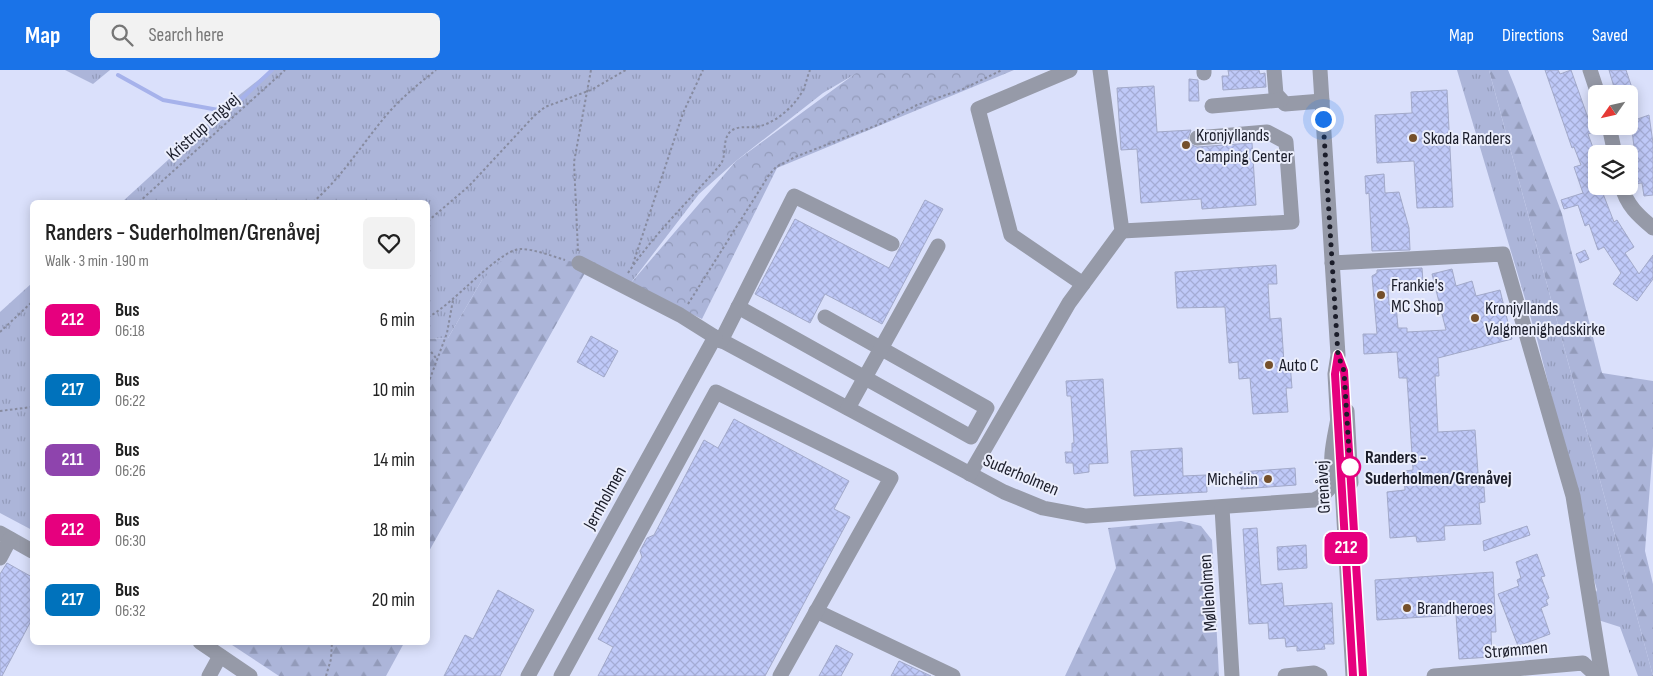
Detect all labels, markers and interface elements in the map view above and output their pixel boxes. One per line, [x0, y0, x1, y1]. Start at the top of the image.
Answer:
search box [90, 13, 440, 58]
text: Map [25, 21, 60, 50]
icon: search [108, 21, 136, 49]
text: Search here [148, 24, 224, 47]
text: Map [1449, 25, 1474, 46]
text: Directions [1502, 25, 1564, 46]
text: Saved [1592, 25, 1628, 46]
north arrow [1588, 85, 1638, 135]
map controls [1588, 85, 1638, 195]
street label: Kristrup Engvej [162, 89, 244, 165]
your location [1311, 107, 1336, 132]
place label: Kronjyllands Camping Center [1196, 125, 1293, 167]
place label: Skoda Randers [1423, 128, 1511, 149]
marker: Skoda Randers [1407, 132, 1419, 144]
marker: Kronjyllands Camping Center [1180, 139, 1192, 151]
button: layers [1588, 145, 1638, 195]
button: heart [363, 217, 415, 269]
text: Randers - Suderholmen/Grenåvej [45, 218, 320, 247]
text: Walk · 3 min · 190 m [45, 252, 149, 271]
place label: Frankie's MC Shop [1391, 275, 1444, 317]
marker: Frankie's MC Shop [1375, 289, 1387, 301]
place label: Kronjyllands Valgmenighedskirke [1485, 298, 1605, 340]
text: Bus [115, 299, 140, 322]
text: 212 [61, 309, 84, 330]
text: 6 min [380, 309, 415, 332]
marker: Kronjyllands Valgmenighedskirke [1469, 312, 1481, 324]
text: 06:18 [115, 322, 145, 341]
place label: Auto C [1278, 355, 1319, 376]
marker: Auto C [1263, 359, 1275, 371]
text: Bus [115, 369, 140, 392]
text: 217 [61, 379, 84, 400]
text: 10 min [373, 379, 415, 402]
text: 06:22 [115, 392, 145, 411]
text: Bus [115, 439, 140, 462]
place label: Randers - Suderholmen/Grenåvej [1365, 447, 1512, 489]
text: 211 [61, 449, 84, 470]
text: 14 min [374, 449, 415, 472]
street label: Suderholmen [980, 450, 1062, 500]
marker: Randers - Suderholmen/Grenåvej [1339, 456, 1361, 478]
street label: Grenåvej [1311, 460, 1335, 514]
text: 06:26 [115, 462, 146, 481]
street label: Jernholmen [579, 463, 631, 534]
place label: Michelin [1207, 469, 1258, 490]
marker: Michelin [1262, 473, 1274, 485]
text: Bus [115, 509, 140, 532]
text: 212 [61, 519, 84, 540]
text: 18 min [373, 519, 415, 542]
text: 06:30 [115, 532, 146, 551]
line badge: 212 [1317, 532, 1375, 564]
text: 212 [1334, 537, 1358, 558]
street label: Mølleholmen [1195, 554, 1221, 632]
text: Bus [115, 579, 140, 602]
text: 217 [61, 589, 84, 610]
text: 20 min [372, 589, 415, 612]
place label: Brandheroes [1417, 598, 1493, 619]
text: 06:32 [115, 602, 145, 621]
marker: Brandheroes [1401, 602, 1413, 614]
street label: Strømmen [1483, 637, 1549, 663]

